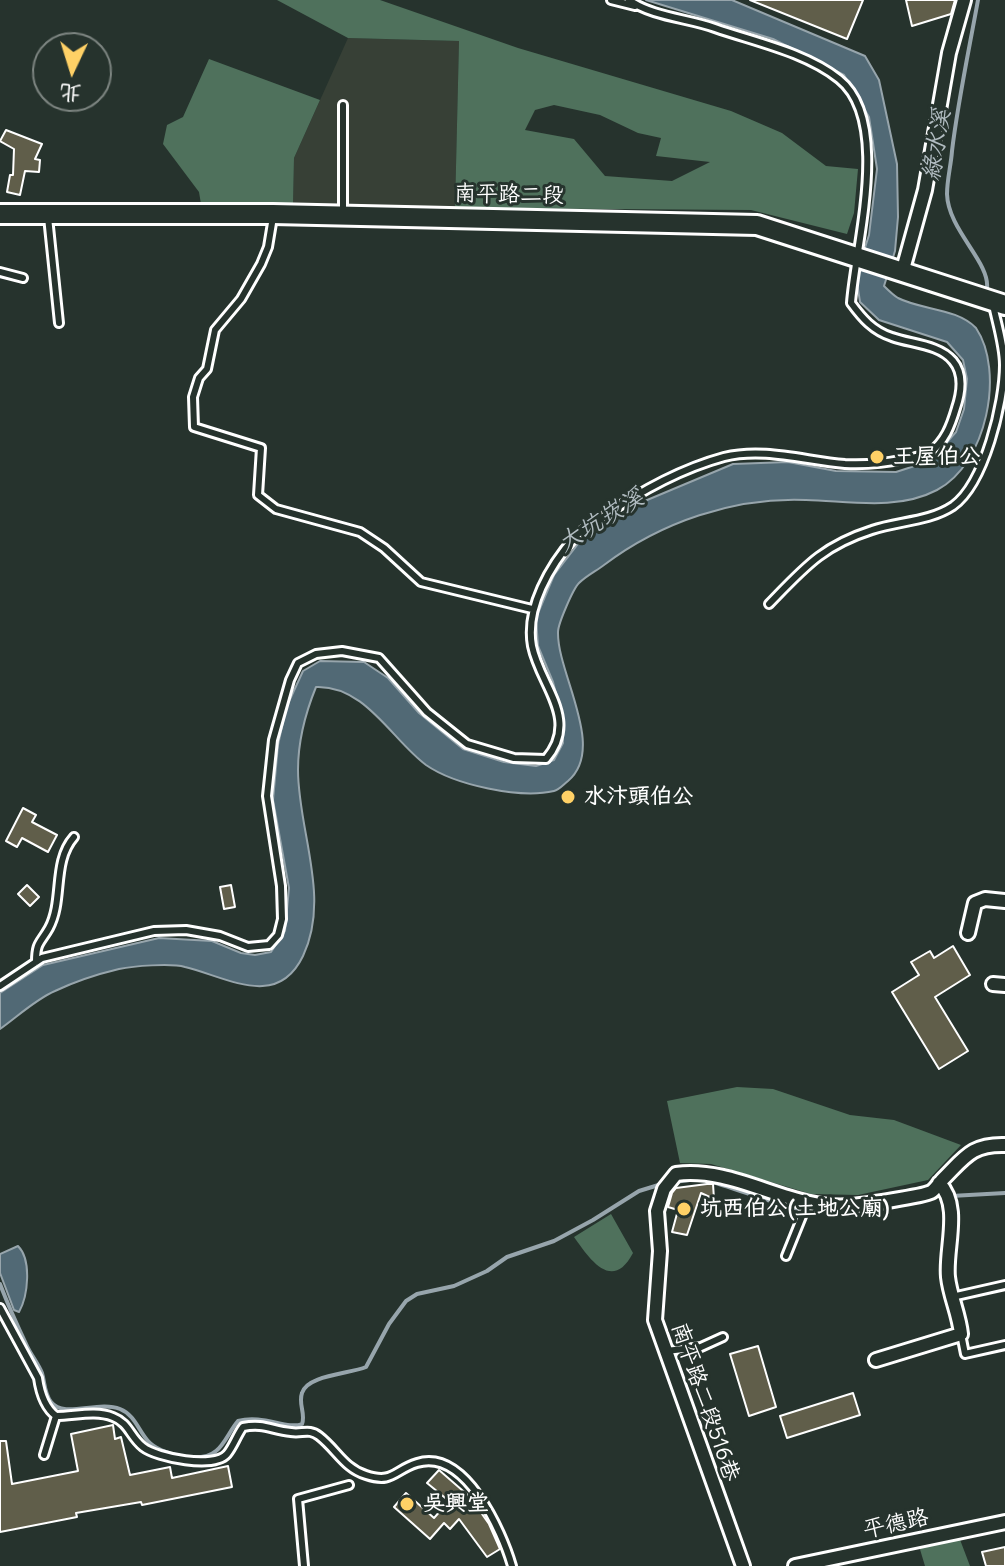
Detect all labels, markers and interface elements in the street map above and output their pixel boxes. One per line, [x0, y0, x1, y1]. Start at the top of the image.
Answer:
north arrow [32, 32, 112, 112]
text: 北 [59, 79, 82, 109]
water label: 綠水溪 [917, 107, 957, 183]
street label: 南平路二段 [454, 181, 564, 209]
place label: 王屋伯公 [893, 444, 981, 470]
marker: 王屋伯公 [868, 448, 886, 466]
water label: 大坑崁溪 [553, 483, 649, 559]
place label: 水汴頭伯公 [584, 784, 694, 810]
marker: 水汴頭伯公 [559, 788, 577, 806]
place label: 坑西伯公(土地公廟) [700, 1196, 889, 1222]
marker: 坑西伯公(土地公廟) [675, 1200, 693, 1218]
street label: 南平路二段516巷 [665, 1319, 745, 1485]
place label: 吳興堂 [423, 1491, 489, 1517]
marker: 吳興堂 [398, 1495, 416, 1513]
street label: 平德路 [861, 1504, 931, 1544]

